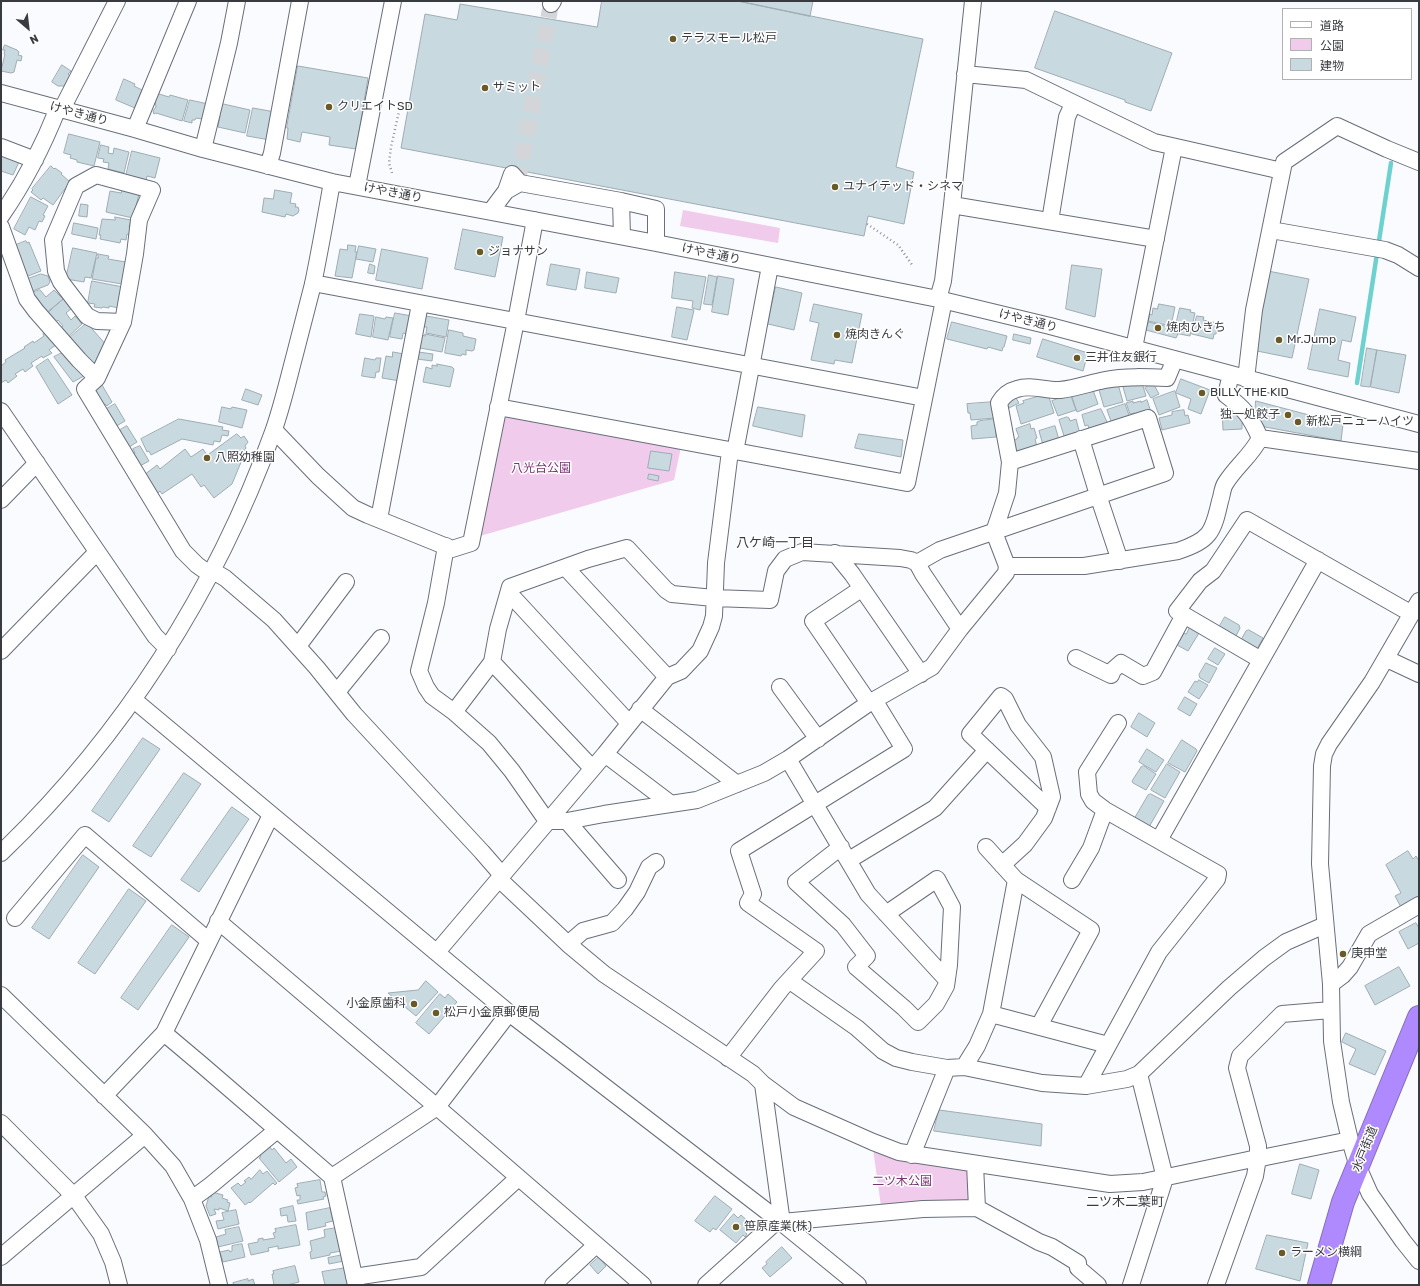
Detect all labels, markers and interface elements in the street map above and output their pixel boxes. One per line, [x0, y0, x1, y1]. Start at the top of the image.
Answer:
north arrow [8, 8, 48, 48]
legend [1282, 8, 1412, 80]
text: 道路 [1320, 19, 1344, 33]
text: N [27, 31, 40, 47]
place label: テラスモール松戸 [681, 32, 777, 46]
marker: テラスモール松戸 [668, 34, 678, 44]
text: 公園 [1320, 39, 1344, 53]
text: 建物 [1320, 59, 1344, 73]
place label: サミット [493, 81, 541, 95]
marker: サミット [480, 83, 490, 93]
street label: けやき通り [48, 99, 110, 129]
place label: クリエイトSD [337, 100, 413, 114]
marker: クリエイトSD [324, 102, 334, 112]
street label: けやき通り [362, 180, 424, 206]
place label: ユナイテッド・シネマ [843, 180, 963, 194]
marker: ユナイテッド・シネマ [830, 182, 840, 192]
street label: けやき通り [680, 241, 742, 267]
place label: ジョナサン [488, 245, 548, 259]
marker: ジョナサン [475, 247, 485, 257]
street label: けやき通り [997, 307, 1059, 335]
place label: 焼肉ひきち [1166, 321, 1226, 335]
marker: 焼肉ひきち [1153, 323, 1163, 333]
place label: 焼肉きんぐ [845, 328, 905, 342]
marker: 焼肉きんぐ [832, 330, 842, 340]
place label: Mr.Jump [1287, 333, 1336, 347]
marker: Mr.Jump [1274, 335, 1284, 345]
place label: 三井住友銀行 [1085, 351, 1157, 365]
marker: 三井住友銀行 [1072, 353, 1082, 363]
place label: BILLY THE KID [1210, 386, 1289, 400]
marker: BILLY THE KID [1197, 388, 1207, 398]
place label: 独一処餃子 [1220, 408, 1280, 422]
marker: 独一処餃子 [1283, 410, 1293, 420]
place label: 新松戸ニューハイツ [1306, 415, 1414, 429]
marker: 新松戸ニューハイツ [1293, 417, 1303, 427]
place label: 八照幼稚園 [215, 451, 275, 465]
marker: 八照幼稚園 [202, 453, 212, 463]
park label: 八光台公園 [511, 462, 571, 476]
district label: 八ケ崎一丁目 [736, 535, 814, 551]
place label: 庚申堂 [1351, 947, 1387, 961]
marker: 庚申堂 [1338, 949, 1348, 959]
place label: 小金原歯科 [346, 997, 406, 1011]
marker: 小金原歯科 [409, 999, 419, 1009]
place label: 松戸小金原郵便局 [444, 1006, 540, 1020]
marker: 松戸小金原郵便局 [431, 1008, 441, 1018]
street label: 水戸街道 [1349, 1124, 1381, 1174]
park label: 二ツ木公園 [872, 1175, 932, 1189]
district label: 二ツ木二葉町 [1086, 1194, 1164, 1210]
place label: 笹原産業(株) [744, 1220, 812, 1234]
marker: 笹原産業(株) [731, 1222, 741, 1232]
place label: ラーメン横綱 [1290, 1246, 1362, 1260]
marker: ラーメン横綱 [1277, 1248, 1287, 1258]

